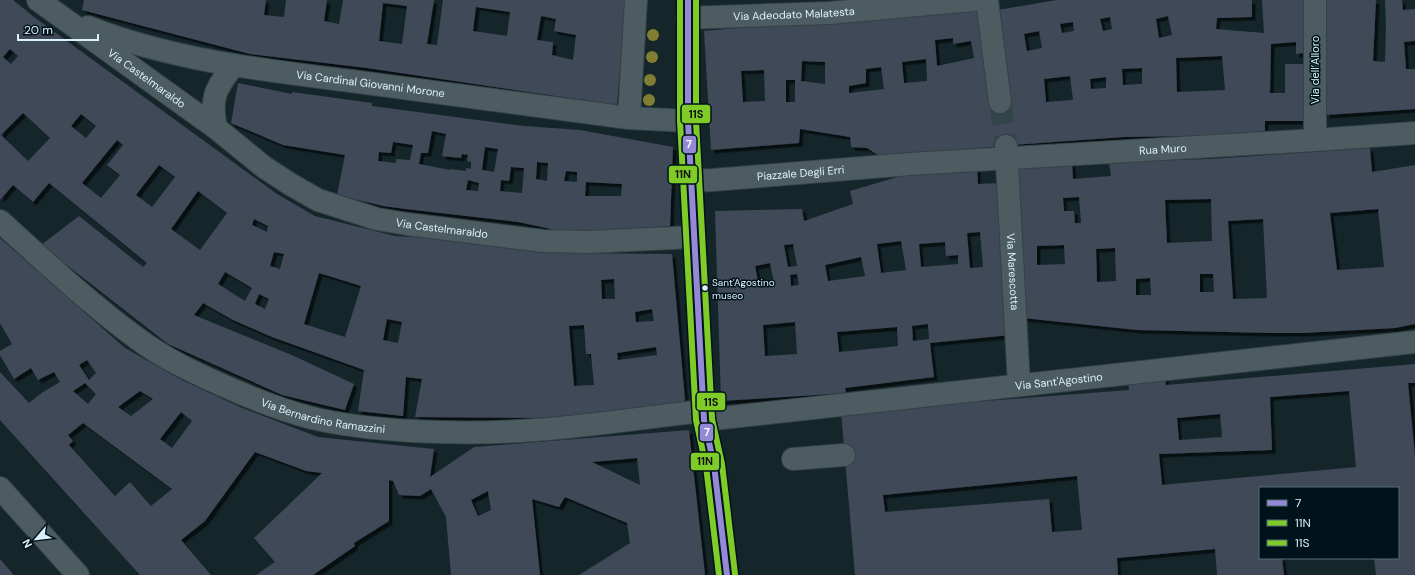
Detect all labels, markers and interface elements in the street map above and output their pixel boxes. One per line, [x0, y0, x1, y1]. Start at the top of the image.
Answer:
street label: Via Adeodato Malatesta [733, 4, 855, 23]
scale bar [18, 16, 98, 42]
text: 20 m [24, 22, 53, 38]
street label: Via dell’Alloro [1308, 36, 1322, 104]
street label: Via Castelmaraldo [105, 45, 189, 111]
street label: Via Cardinal Giovanni Morone [295, 67, 446, 100]
line badge: 11S [681, 104, 711, 124]
text: 11S [689, 107, 704, 121]
line badge: 7 [682, 135, 697, 154]
text: 7 [686, 137, 692, 151]
street label: Rua Muro [1139, 141, 1187, 157]
street label: Piazzale Degli Erri [756, 162, 845, 183]
line badge: 11N [668, 165, 698, 184]
text: 11N [675, 167, 691, 181]
street label: Via Castelmaraldo [395, 215, 489, 241]
street label: Via Marescotta [1004, 233, 1022, 311]
place label: Sant'Agostino museo [712, 276, 775, 302]
marker: Sant'Agostino museo [700, 283, 710, 293]
street label: Via Sant'Agostino [1014, 369, 1103, 393]
line badge: 11S [696, 392, 726, 411]
street label: Via Bernardino Ramazzini [259, 395, 386, 436]
text: 11S [704, 395, 719, 409]
line badge: 7 [699, 423, 714, 442]
text: 7 [704, 425, 710, 439]
line badge: 11N [690, 452, 720, 471]
text: 11N [697, 454, 713, 468]
legend [1259, 487, 1399, 559]
text: 7 [1295, 495, 1301, 511]
text: 11N [1295, 515, 1311, 531]
north arrow [16, 519, 56, 559]
text: 11S [1295, 535, 1309, 551]
text: N [19, 537, 35, 551]

